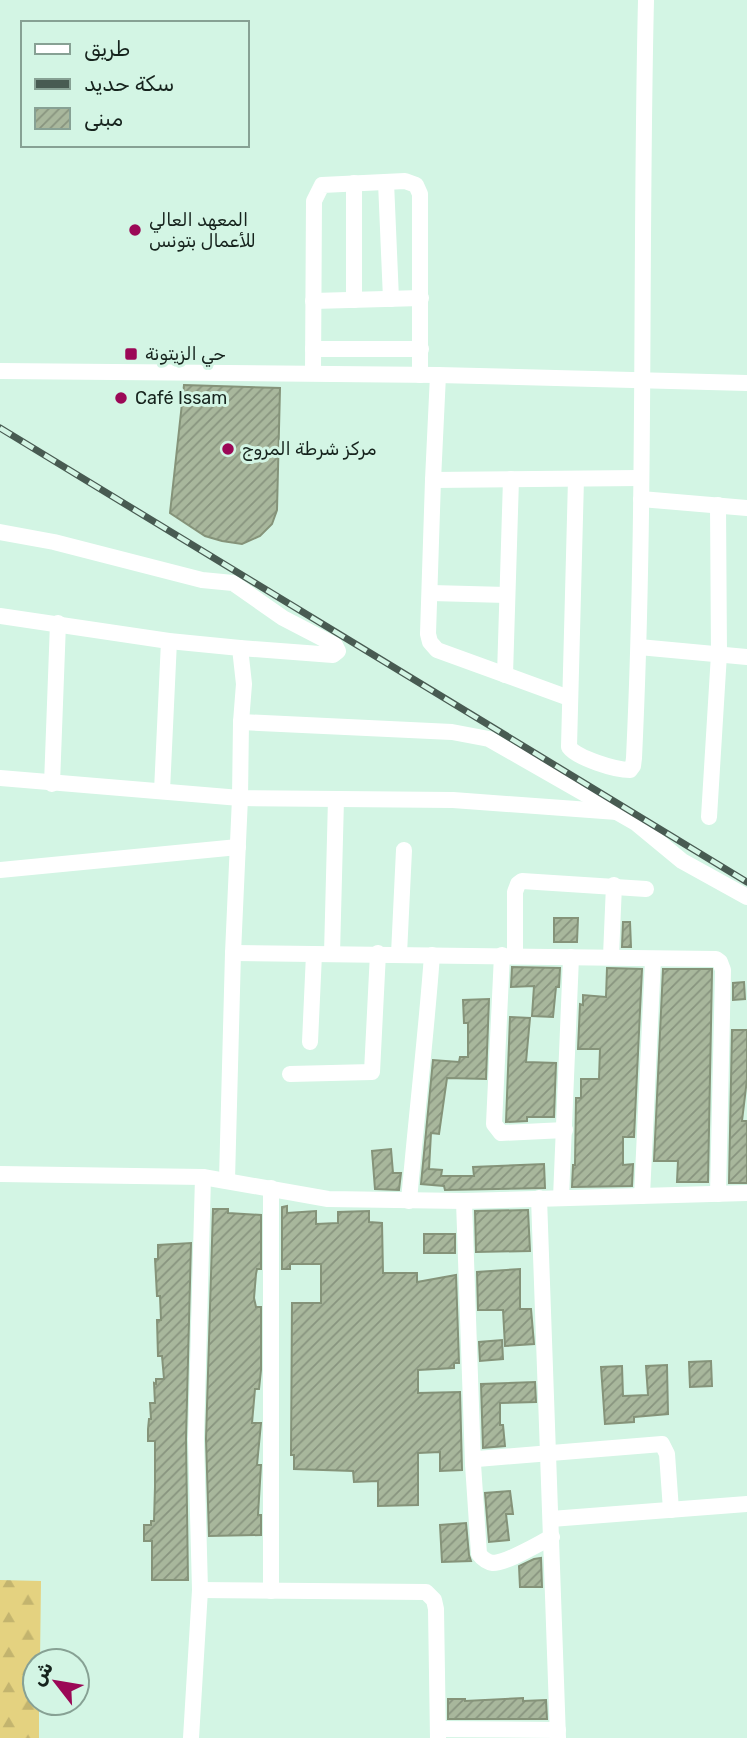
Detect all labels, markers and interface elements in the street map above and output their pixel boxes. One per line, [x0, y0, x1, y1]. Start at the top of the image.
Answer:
legend [21, 21, 248, 147]
text: طريق [84, 36, 130, 61]
text: سكة حديد [84, 71, 174, 96]
text: مبنى [84, 106, 123, 131]
place label: المعهد العالي للأعمال بتونس [149, 209, 256, 252]
marker: المعهد العالي للأعمال بتونس [127, 222, 143, 238]
place label: حي الزيتونة [145, 343, 226, 367]
marker: حي الزيتونة [123, 346, 139, 362]
place label: Café Issam [135, 387, 227, 409]
marker: Café Issam [113, 390, 129, 406]
place label: مركز شرطة المروج [242, 438, 376, 461]
marker: مركز شرطة المروج [220, 441, 236, 457]
north arrow [21, 1647, 91, 1717]
text: ش [26, 1657, 58, 1690]

